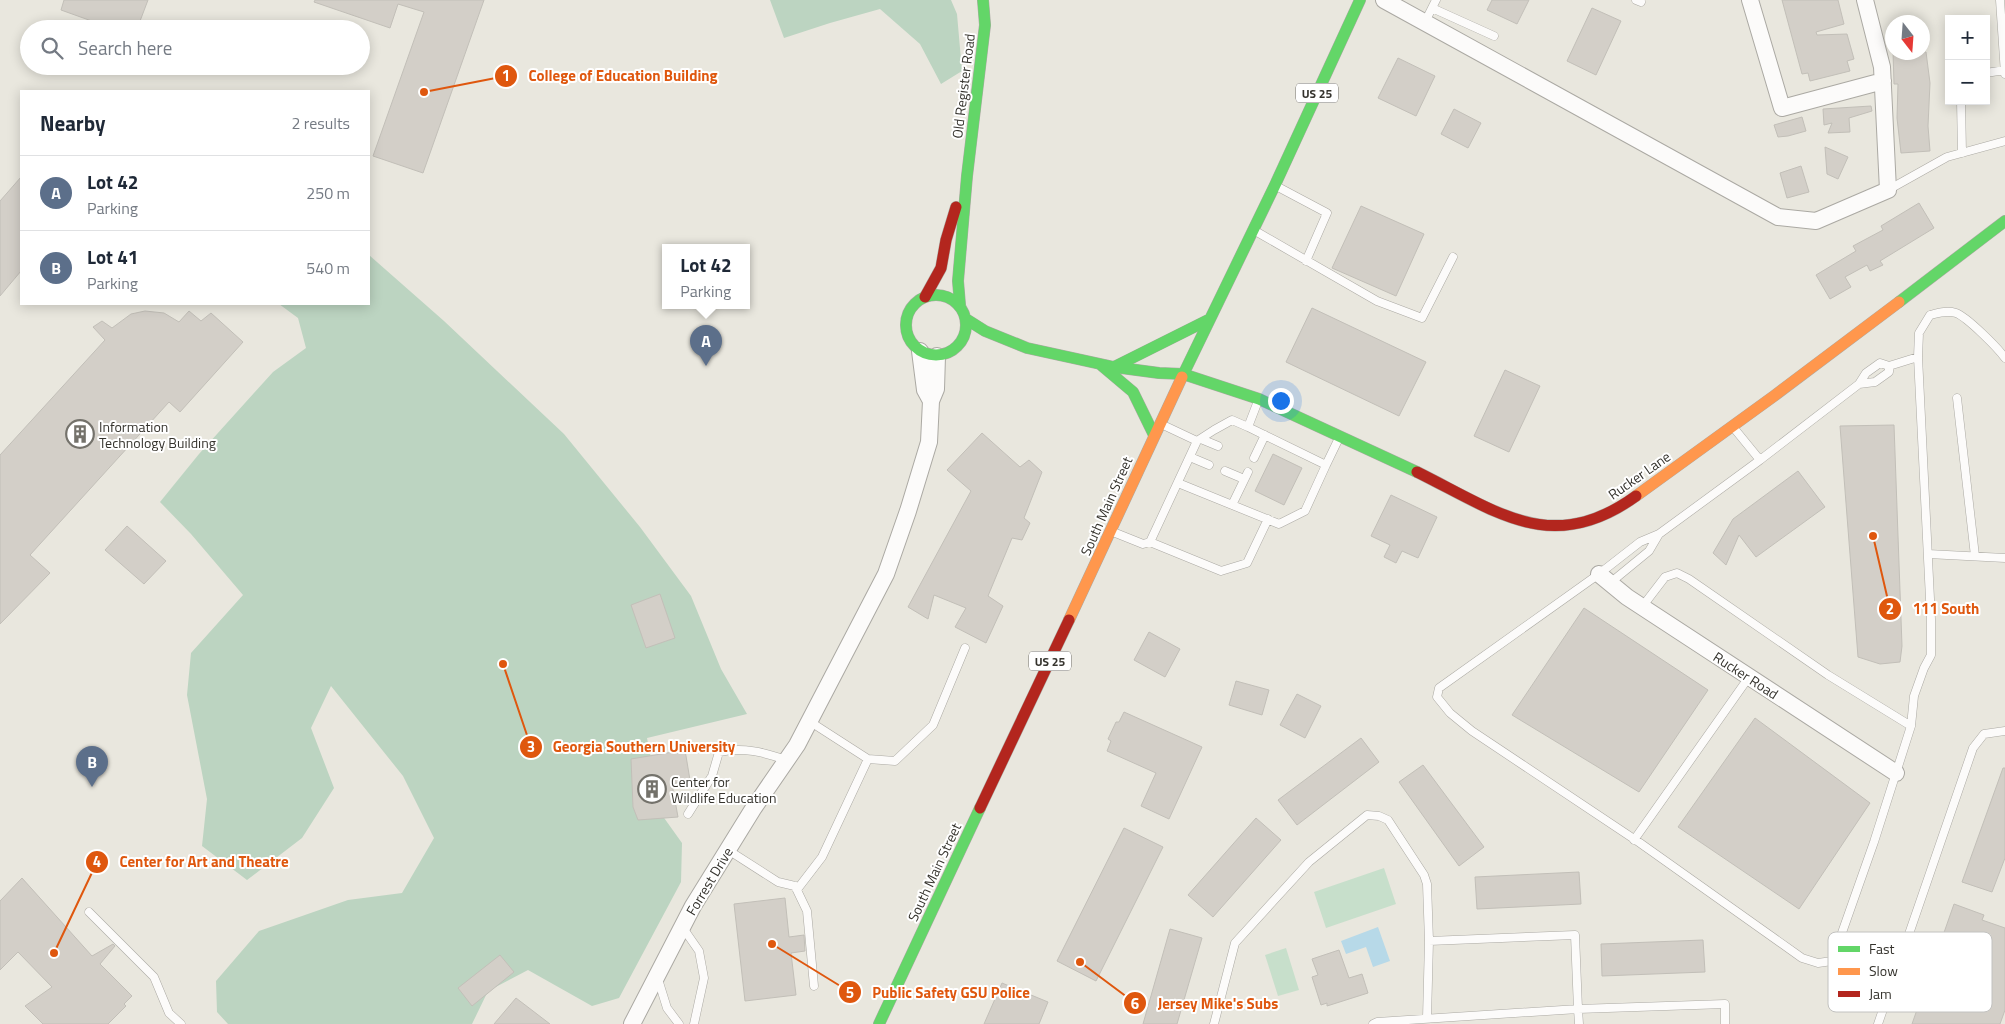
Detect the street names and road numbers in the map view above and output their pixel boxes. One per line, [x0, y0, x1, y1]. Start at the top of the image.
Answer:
street label: Old Register Road [946, 32, 980, 140]
road number: US 25 [1296, 84, 1338, 102]
street label: Rucker Lane [1604, 446, 1674, 504]
street label: South Main Street [1075, 453, 1137, 559]
street label: Rucker Road [1709, 646, 1783, 704]
road number: US 25 [1029, 651, 1071, 670]
street label: South Main Street [902, 819, 966, 925]
street label: Forrest Drive [680, 843, 738, 919]

